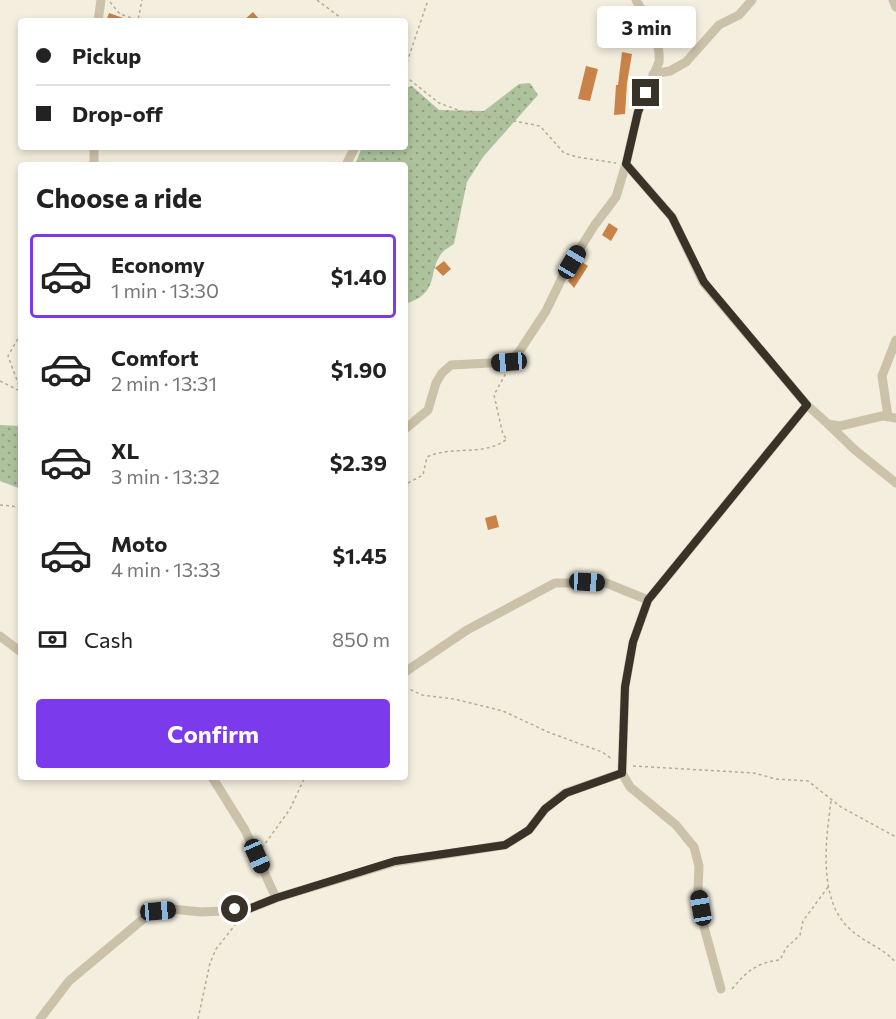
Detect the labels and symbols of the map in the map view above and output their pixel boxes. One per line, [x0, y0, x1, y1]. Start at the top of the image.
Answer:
callout: 3 min [596, 6, 696, 48]
route end [632, 79, 659, 106]
car [555, 242, 589, 282]
car [490, 352, 528, 372]
car [569, 572, 605, 592]
car [241, 836, 273, 876]
car [689, 889, 713, 927]
route start [221, 895, 248, 922]
car [139, 900, 177, 922]

